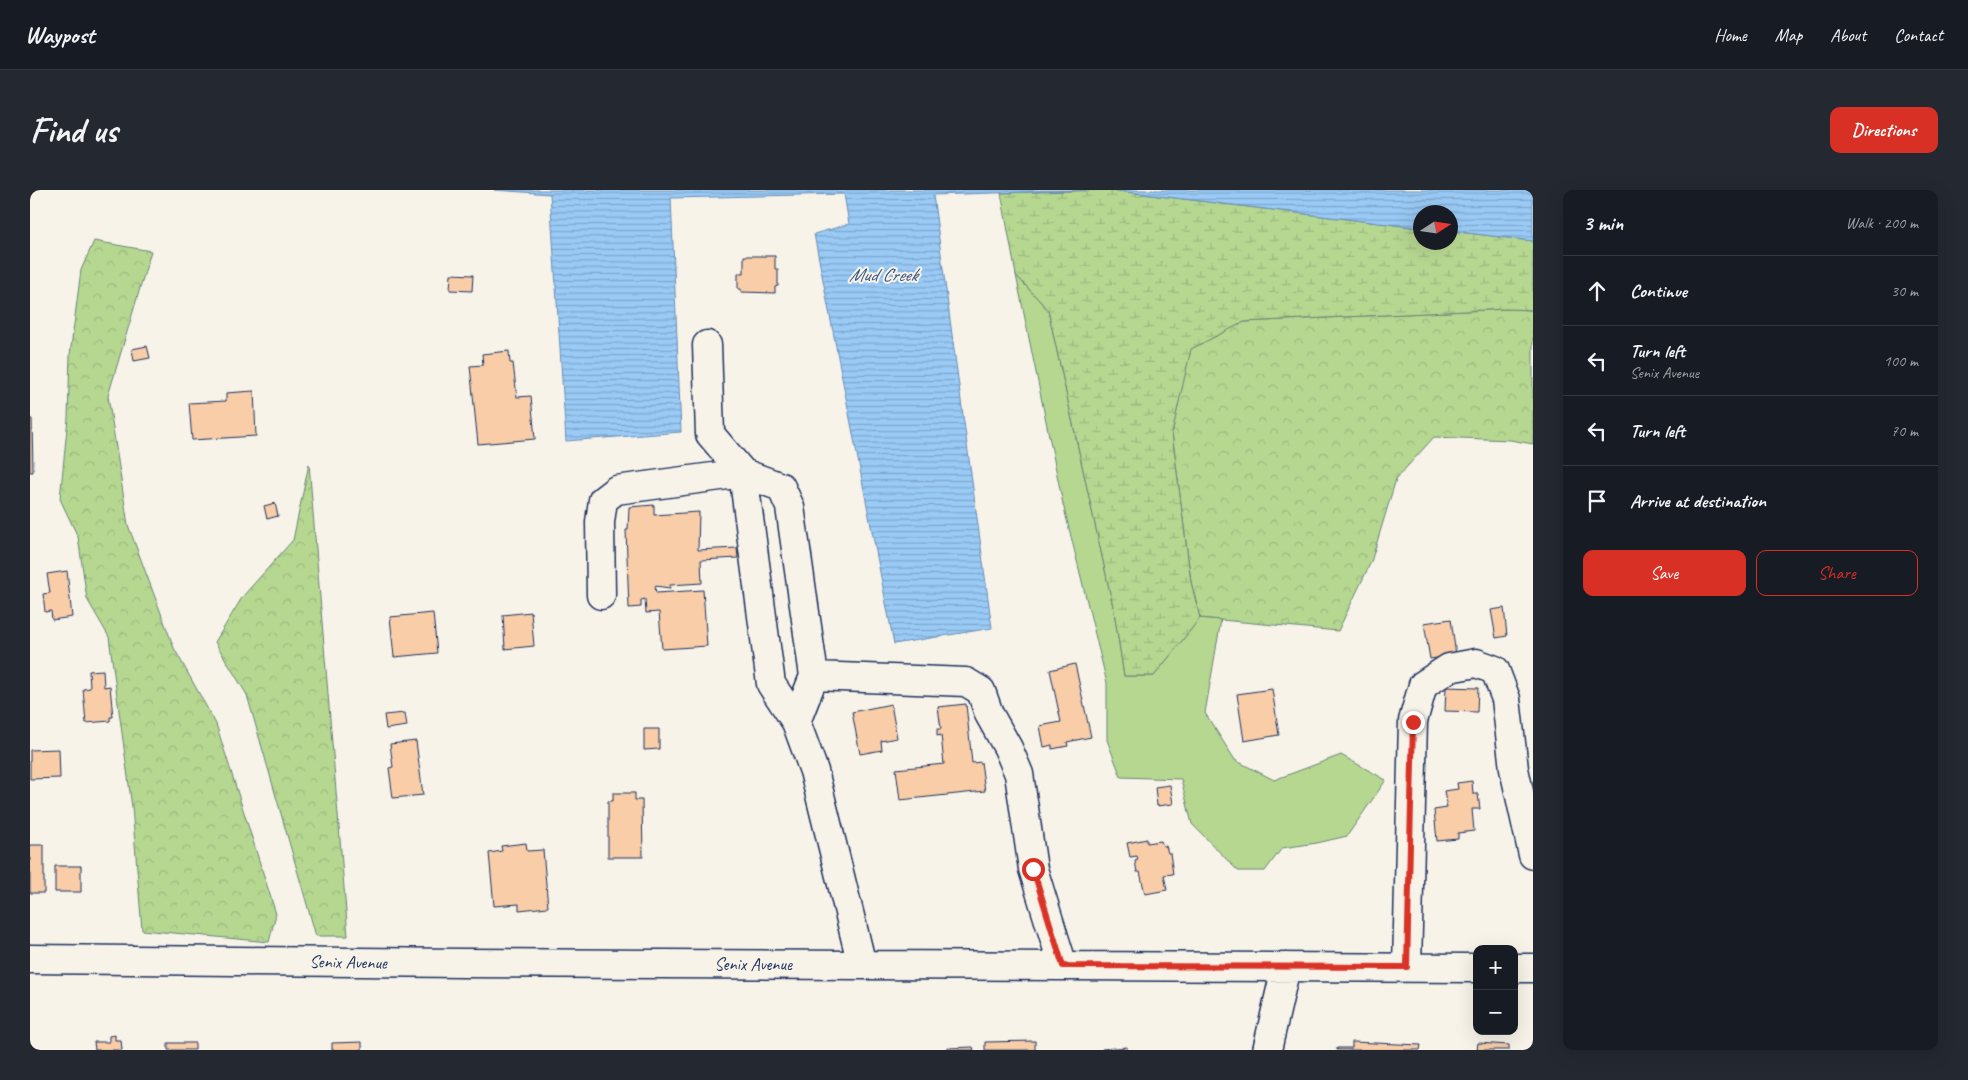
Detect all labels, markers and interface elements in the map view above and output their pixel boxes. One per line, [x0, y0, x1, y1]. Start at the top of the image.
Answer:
text: Waypost [25, 20, 95, 50]
text: Home [1714, 24, 1747, 46]
text: Map [1775, 24, 1802, 46]
text: About [1830, 24, 1866, 46]
text: Contact [1894, 24, 1943, 46]
button: Directions [1830, 107, 1938, 153]
text: Find us [30, 108, 117, 153]
north arrow [1413, 205, 1458, 250]
text: 3 min [1583, 210, 1623, 236]
text: Walk · 200 m [1846, 213, 1918, 233]
water label: Mud Creek [849, 263, 921, 287]
icon: ahead [1583, 277, 1611, 305]
text: Continue [1630, 279, 1687, 303]
text: 30 m [1891, 281, 1918, 301]
text: Turn left [1630, 339, 1685, 363]
icon: left [1583, 347, 1611, 375]
text: 100 m [1884, 351, 1918, 371]
text: Senix Avenue [1630, 363, 1699, 383]
icon: left [1583, 417, 1611, 445]
text: Turn left [1630, 419, 1685, 443]
text: 70 m [1891, 421, 1918, 441]
icon: arrive [1583, 487, 1611, 515]
text: Arrive at destination [1630, 489, 1766, 513]
button: Save [1583, 550, 1746, 596]
button: Share [1756, 550, 1918, 596]
route end [1402, 711, 1425, 734]
route start [1022, 858, 1045, 881]
map controls [1473, 945, 1518, 1035]
button: + [1473, 945, 1518, 990]
street label: Senix Avenue [309, 950, 388, 974]
street label: Senix Avenue [714, 953, 793, 975]
button: − [1473, 990, 1518, 1035]

